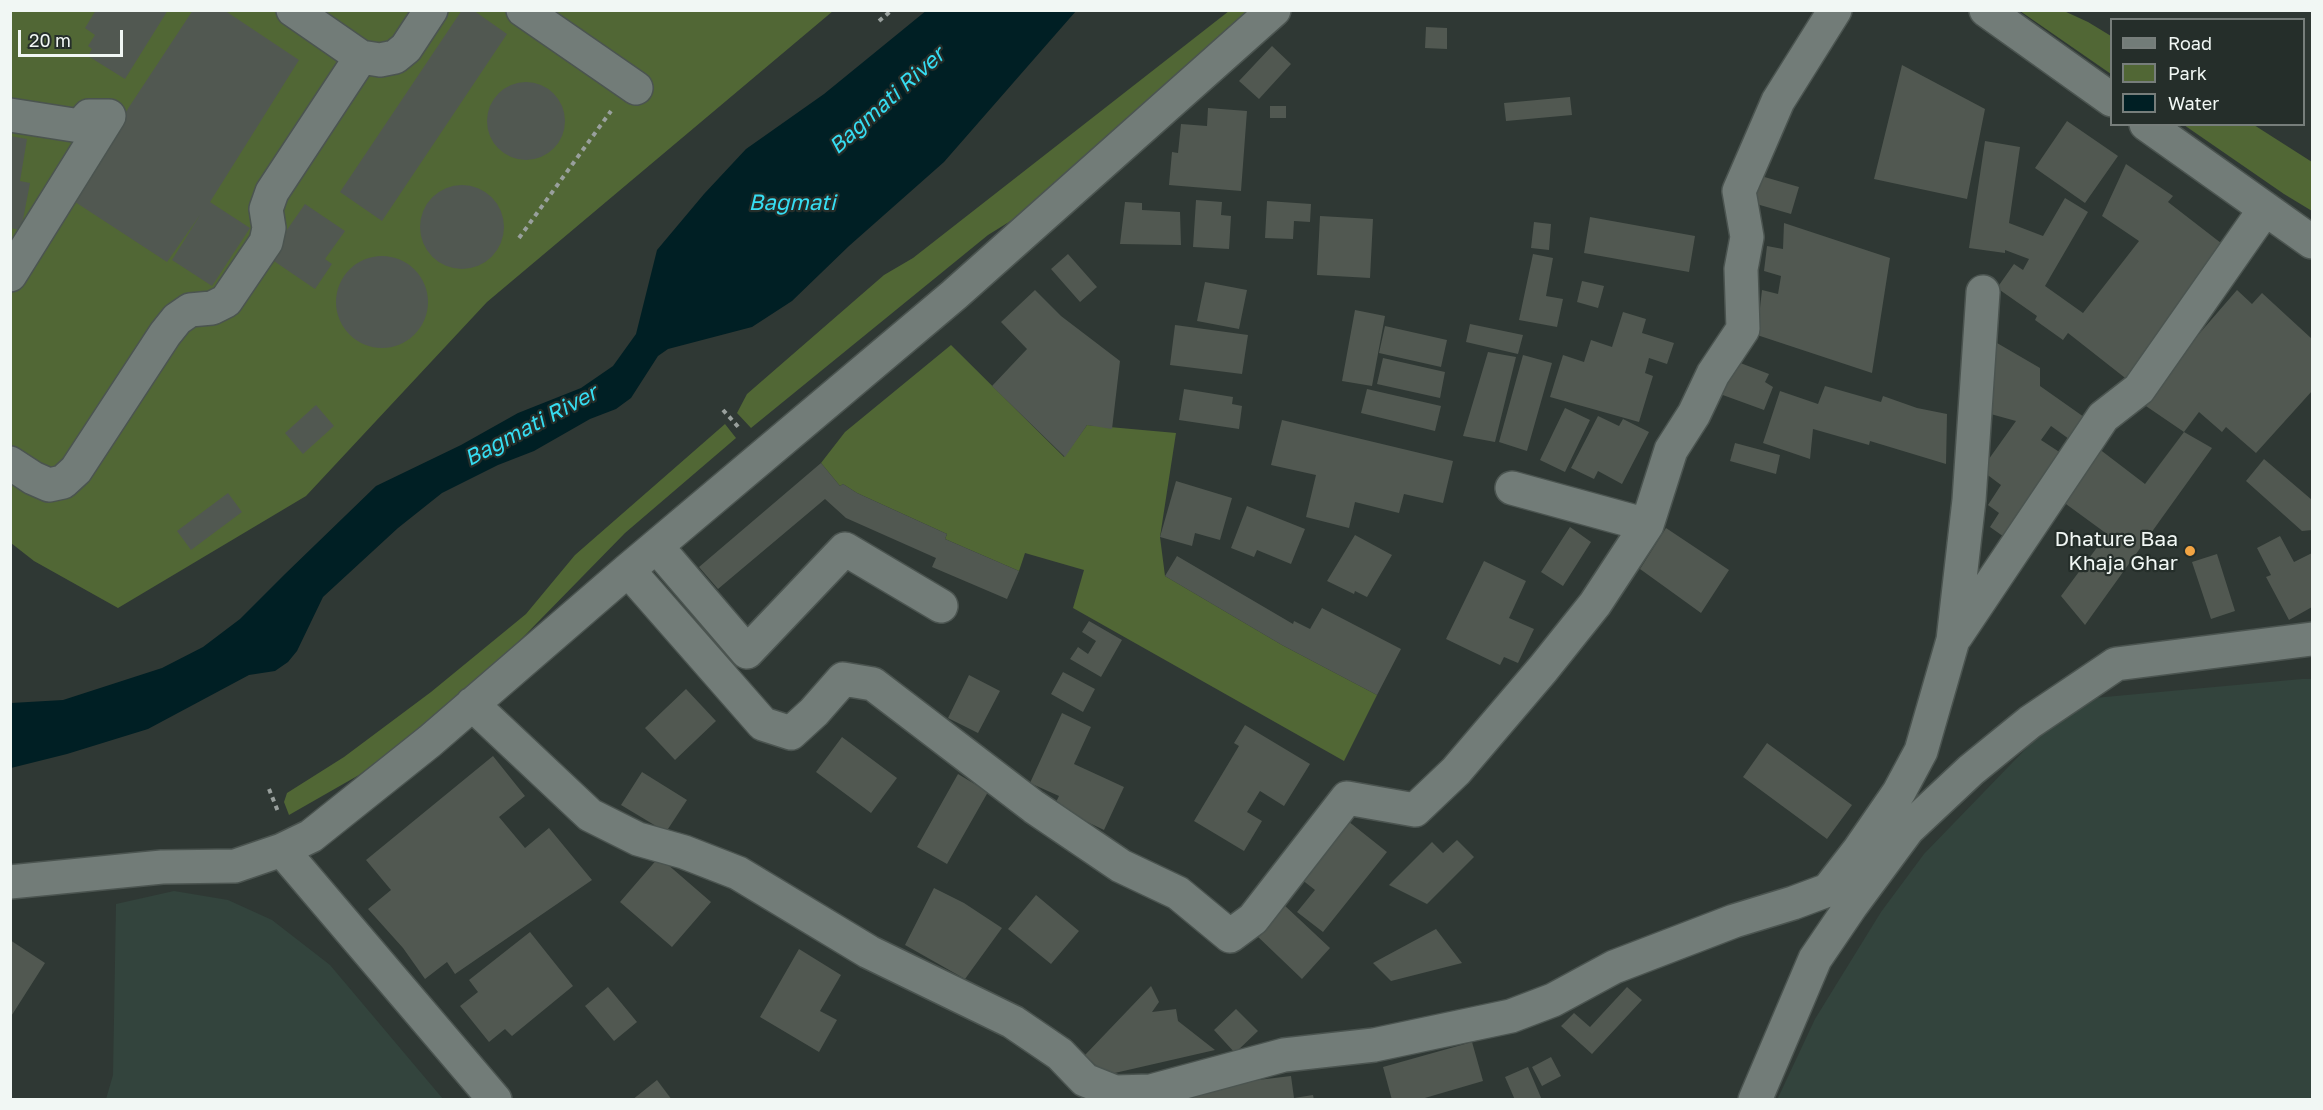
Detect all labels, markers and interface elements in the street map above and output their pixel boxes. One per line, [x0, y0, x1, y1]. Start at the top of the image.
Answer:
scale bar [21, 18, 126, 56]
legend [2110, 18, 2305, 126]
text: 20 m [29, 29, 71, 51]
text: Road [2168, 32, 2212, 54]
water label: Bagmati River [824, 42, 950, 160]
text: Park [2168, 62, 2207, 84]
text: Water [2168, 92, 2219, 114]
water label: Bagmati [748, 190, 836, 216]
water label: Bagmati River [460, 380, 602, 472]
place label: Dhature Baa Khaja Ghar [2054, 526, 2178, 576]
marker: Dhature Baa Khaja Ghar [2183, 544, 2197, 558]

